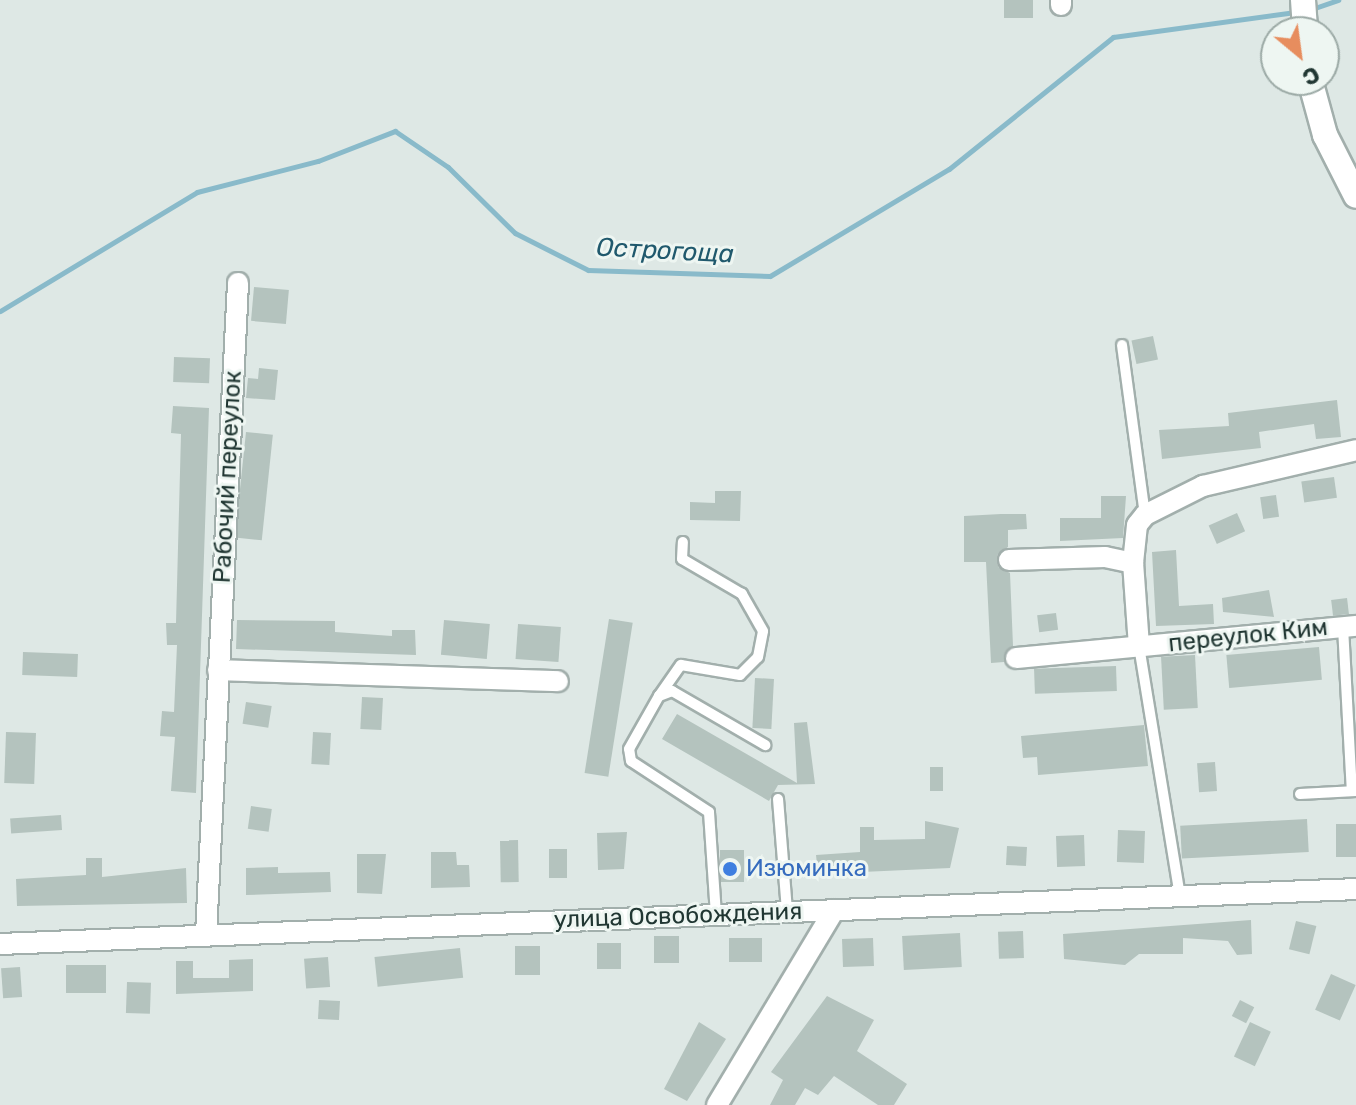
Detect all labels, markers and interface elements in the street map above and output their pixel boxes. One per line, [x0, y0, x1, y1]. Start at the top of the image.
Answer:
north arrow [1260, 16, 1340, 96]
text: С [1298, 60, 1324, 91]
water label: Острогоща [595, 232, 735, 270]
street label: Рабочий переулок [208, 370, 248, 584]
street label: переулок Ким [1167, 613, 1329, 659]
place label: Изюминка [746, 855, 867, 883]
marker: Изюминка [721, 860, 739, 878]
street label: улица Освобождения [553, 897, 803, 935]

